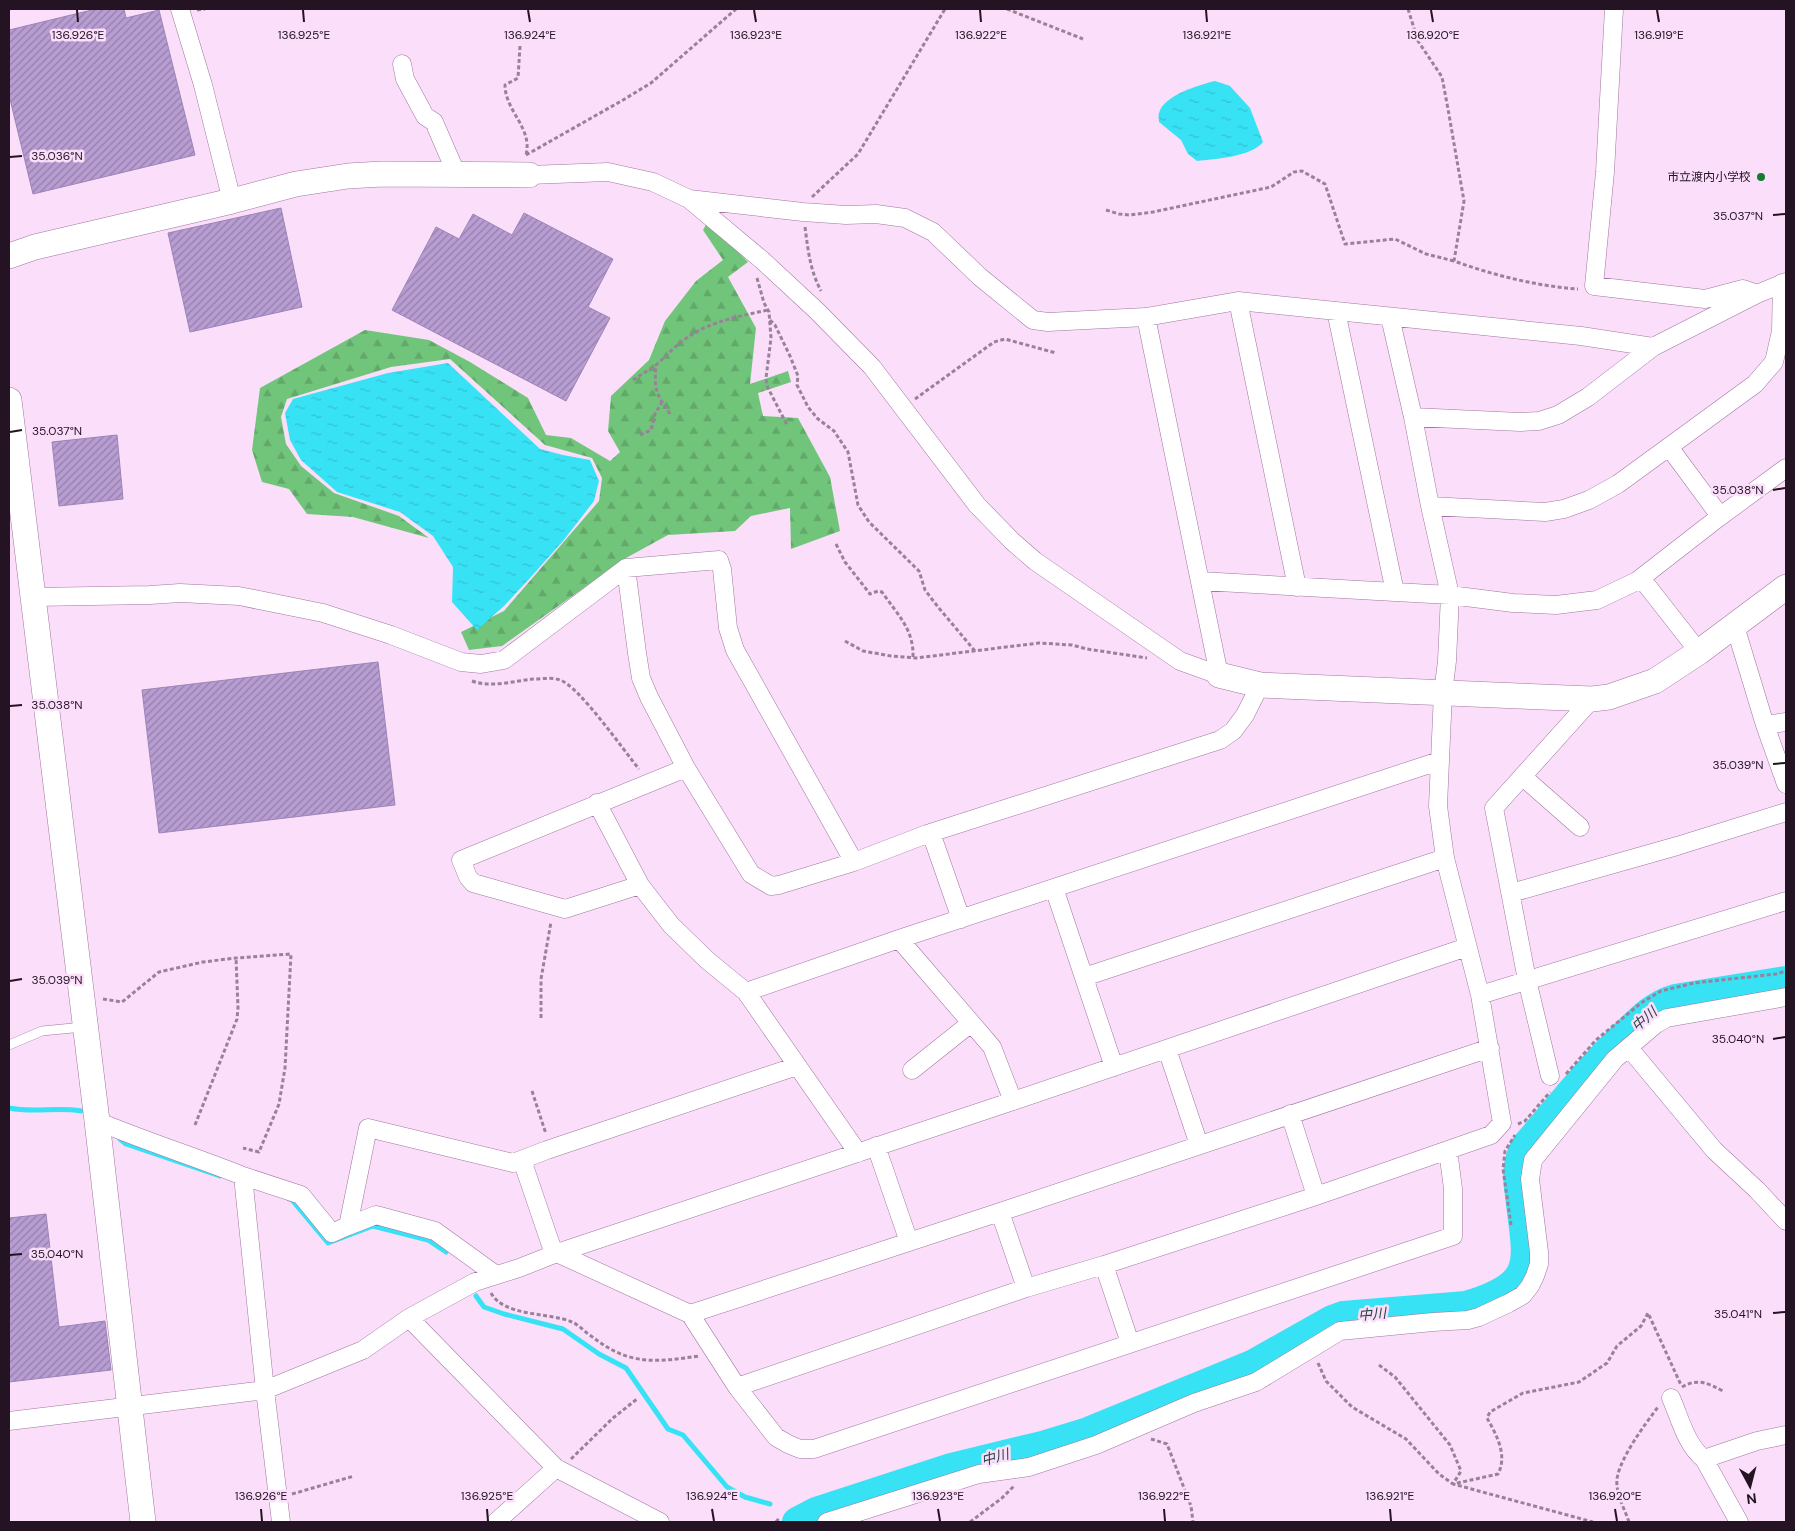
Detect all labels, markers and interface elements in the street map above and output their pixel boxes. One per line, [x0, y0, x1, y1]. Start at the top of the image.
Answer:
text: 136.926°E [52, 27, 105, 43]
text: 136.925°E [278, 27, 330, 43]
text: 136.924°E [504, 27, 556, 43]
text: 136.923°E [730, 27, 782, 43]
text: 136.922°E [955, 27, 1007, 43]
text: 136.921°E [1183, 27, 1232, 43]
text: 136.920°E [1406, 27, 1460, 43]
text: 136.919°E [1634, 27, 1684, 43]
text: 35.036°N [31, 148, 83, 164]
place label: 市立渡内小学校 [1667, 169, 1751, 185]
marker: 市立渡内小学校 [1755, 171, 1767, 183]
text: 35.037°N [1713, 208, 1763, 224]
text: 35.037°N [32, 423, 82, 439]
text: 35.038°N [1712, 482, 1764, 498]
text: 35.038°N [31, 697, 83, 713]
text: 35.039°N [1712, 757, 1764, 773]
text: 35.039°N [31, 972, 83, 988]
water label: 中川 [1628, 1002, 1662, 1035]
text: 35.040°N [1712, 1031, 1764, 1047]
text: 35.040°N [31, 1246, 83, 1262]
water label: 中川 [1357, 1304, 1389, 1324]
text: 35.041°N [1714, 1306, 1762, 1322]
water label: 中川 [979, 1444, 1013, 1469]
north arrow [1725, 1461, 1775, 1511]
text: 136.926°E [235, 1488, 288, 1504]
text: 136.925°E [461, 1488, 513, 1504]
text: 136.924°E [686, 1488, 738, 1504]
text: 136.923°E [912, 1488, 964, 1504]
text: 136.922°E [1138, 1488, 1190, 1504]
text: 136.921°E [1366, 1488, 1415, 1504]
text: 136.920°E [1588, 1488, 1642, 1504]
text: N [1745, 1489, 1758, 1508]

